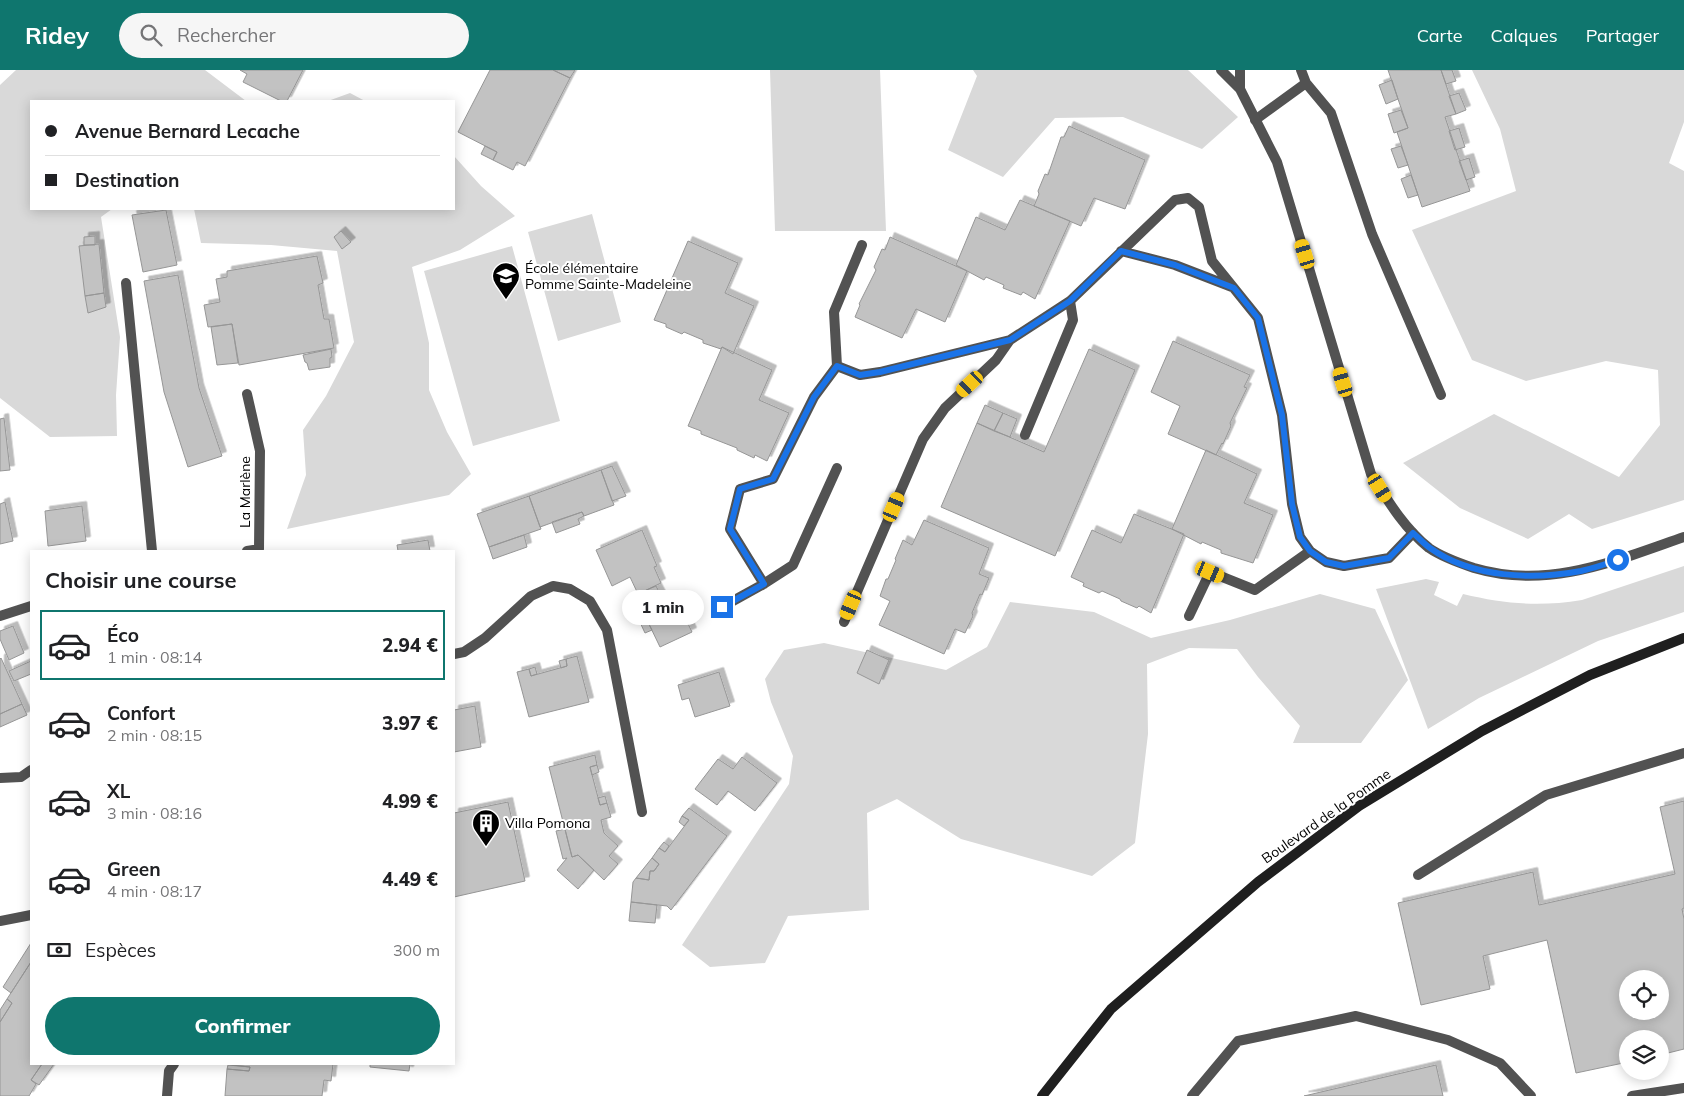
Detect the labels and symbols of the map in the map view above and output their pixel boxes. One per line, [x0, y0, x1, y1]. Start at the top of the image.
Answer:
car [1293, 237, 1316, 271]
place label: École élémentaire Pomme Sainte-Madeleine [525, 259, 691, 293]
school or university icon: École élémentaire Pomme Sainte-Madeleine [491, 261, 521, 300]
car [1331, 365, 1354, 399]
car [953, 368, 986, 400]
street label: La Marlène [236, 456, 254, 528]
car [1365, 471, 1394, 505]
car [881, 490, 906, 524]
route start [1607, 549, 1629, 571]
car [1193, 559, 1226, 585]
car [838, 588, 863, 622]
callout: 1 min [622, 590, 704, 624]
route end [711, 596, 733, 618]
street label: Boulevard de la Pomme [1258, 765, 1394, 867]
building icon: Villa Pomona [471, 808, 501, 847]
place label: Villa Pomona [505, 814, 591, 832]

